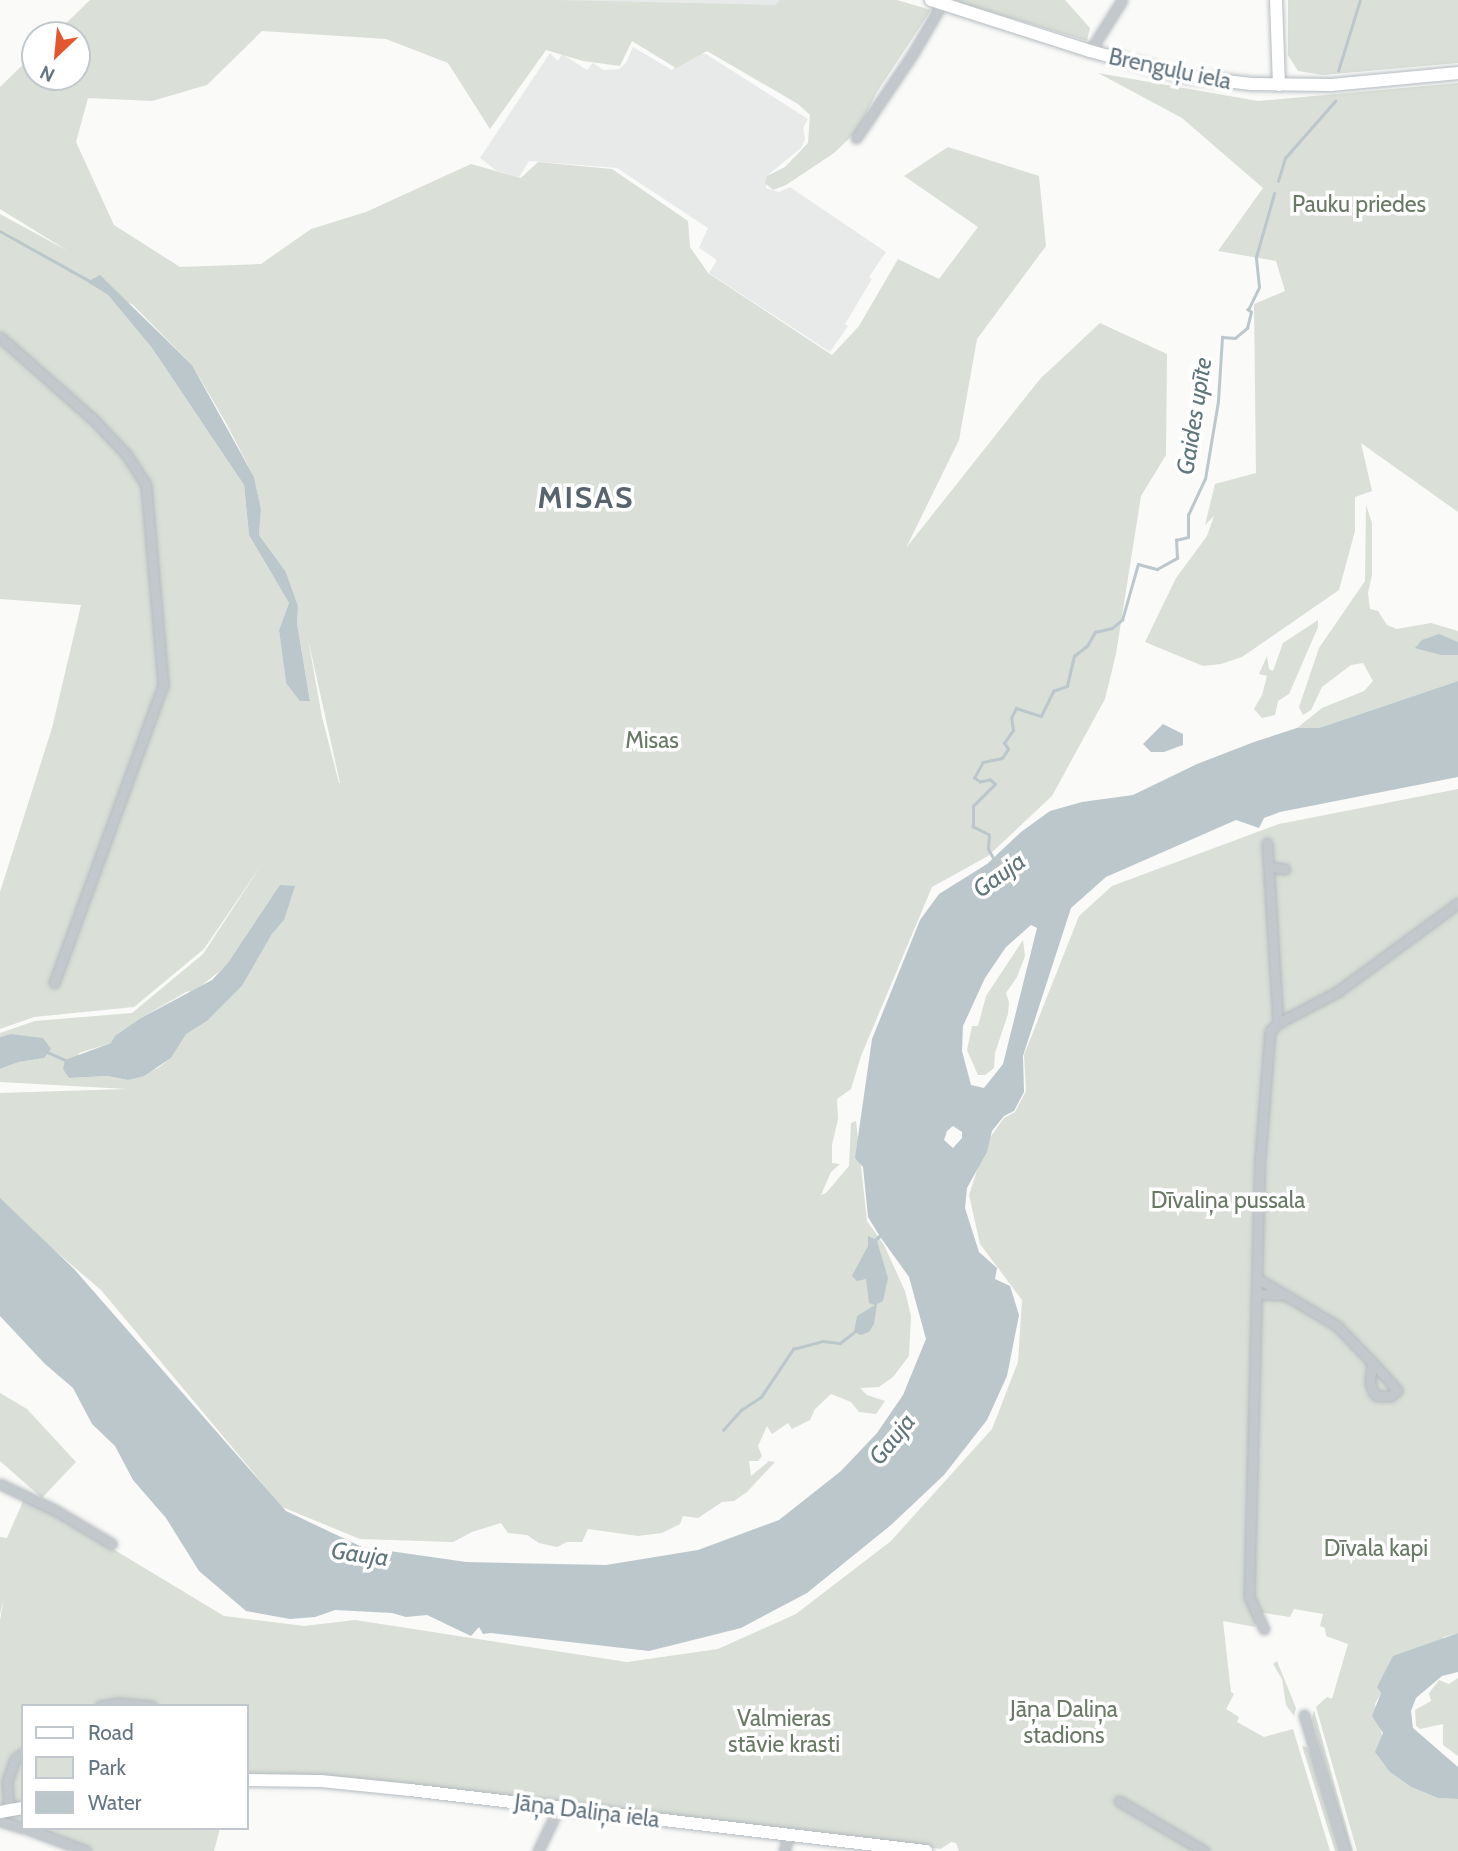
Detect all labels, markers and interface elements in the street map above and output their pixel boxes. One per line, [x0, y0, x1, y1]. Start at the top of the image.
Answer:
north arrow [21, 21, 91, 91]
street label: Brenguļu iela [1106, 43, 1234, 95]
text: N [36, 60, 59, 87]
park label: Pauku priedes [1292, 190, 1426, 218]
water label: Gaides upīte [1171, 355, 1217, 477]
district label: MISAS [538, 480, 634, 516]
park label: Misas [625, 726, 679, 754]
water label: Gauja [967, 846, 1031, 904]
park label: Dīvaliņa pussala [1151, 1186, 1305, 1214]
water label: Gauja [863, 1408, 921, 1470]
park label: Dīvala kapi [1324, 1534, 1428, 1562]
water label: Gauja [329, 1536, 391, 1572]
park label: Jāņa Daliņa stadions [1010, 1695, 1118, 1749]
legend [21, 1704, 248, 1830]
park label: Valmieras stāvie krasti [728, 1704, 840, 1758]
text: Road [88, 1720, 134, 1745]
text: Park [88, 1755, 126, 1780]
street label: Jāņa Daliņa iela [513, 1788, 661, 1834]
text: Water [88, 1790, 141, 1815]

